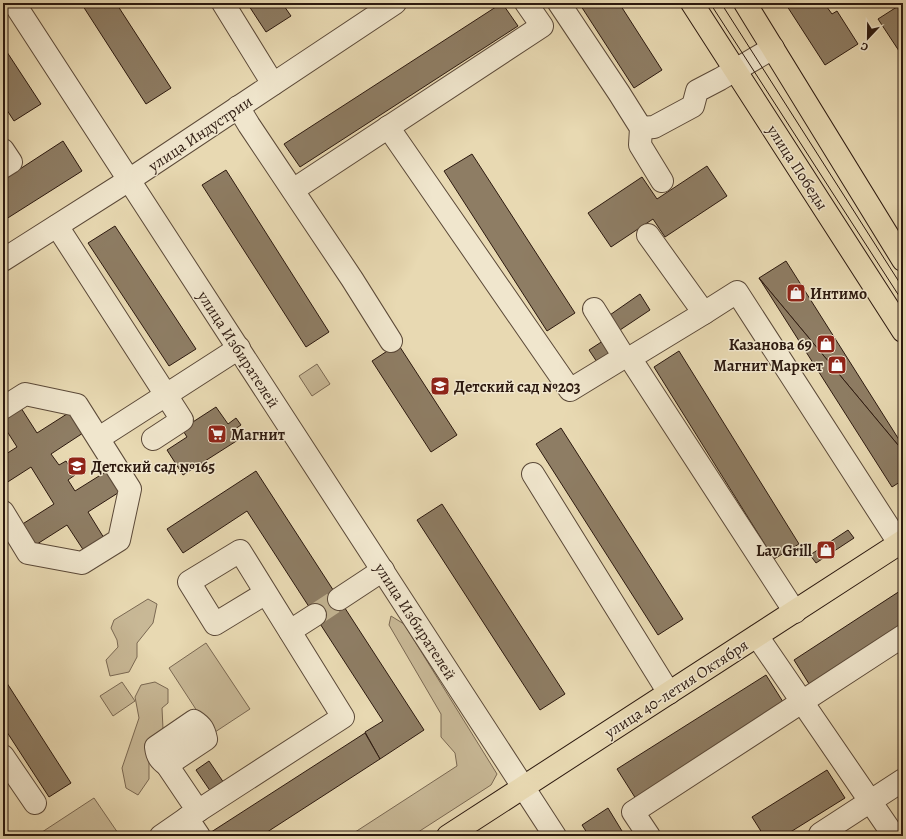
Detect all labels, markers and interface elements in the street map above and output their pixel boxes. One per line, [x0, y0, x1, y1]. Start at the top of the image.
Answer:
north arrow [848, 18, 888, 58]
text: С [858, 39, 870, 55]
street label: улица Индустрии [143, 91, 257, 177]
street label: улица Победы [761, 120, 833, 214]
shop icon: Интимо [785, 282, 807, 304]
place label: Интимо [810, 283, 867, 305]
street label: улица Избирателей [191, 286, 284, 412]
shop icon: Казанова 69 [815, 333, 837, 355]
place label: Казанова 69 [729, 334, 812, 356]
shop icon: Магнит Маркет [826, 354, 848, 376]
place label: Магнит Маркет [714, 355, 824, 377]
school or university icon: Детский сад №203 [429, 375, 451, 397]
place label: Детский сад №203 [454, 376, 581, 398]
supermarket icon: Магнит [206, 423, 228, 445]
place label: Магнит [231, 424, 286, 446]
school or university icon: Детский сад №165 [66, 455, 88, 477]
place label: Детский сад №165 [91, 456, 215, 478]
shop icon: Lav Grill [815, 539, 837, 561]
place label: Lav Grill [756, 540, 813, 562]
street label: улица Избирателей [368, 558, 461, 684]
street label: улица 40-летия Октября [600, 634, 753, 744]

